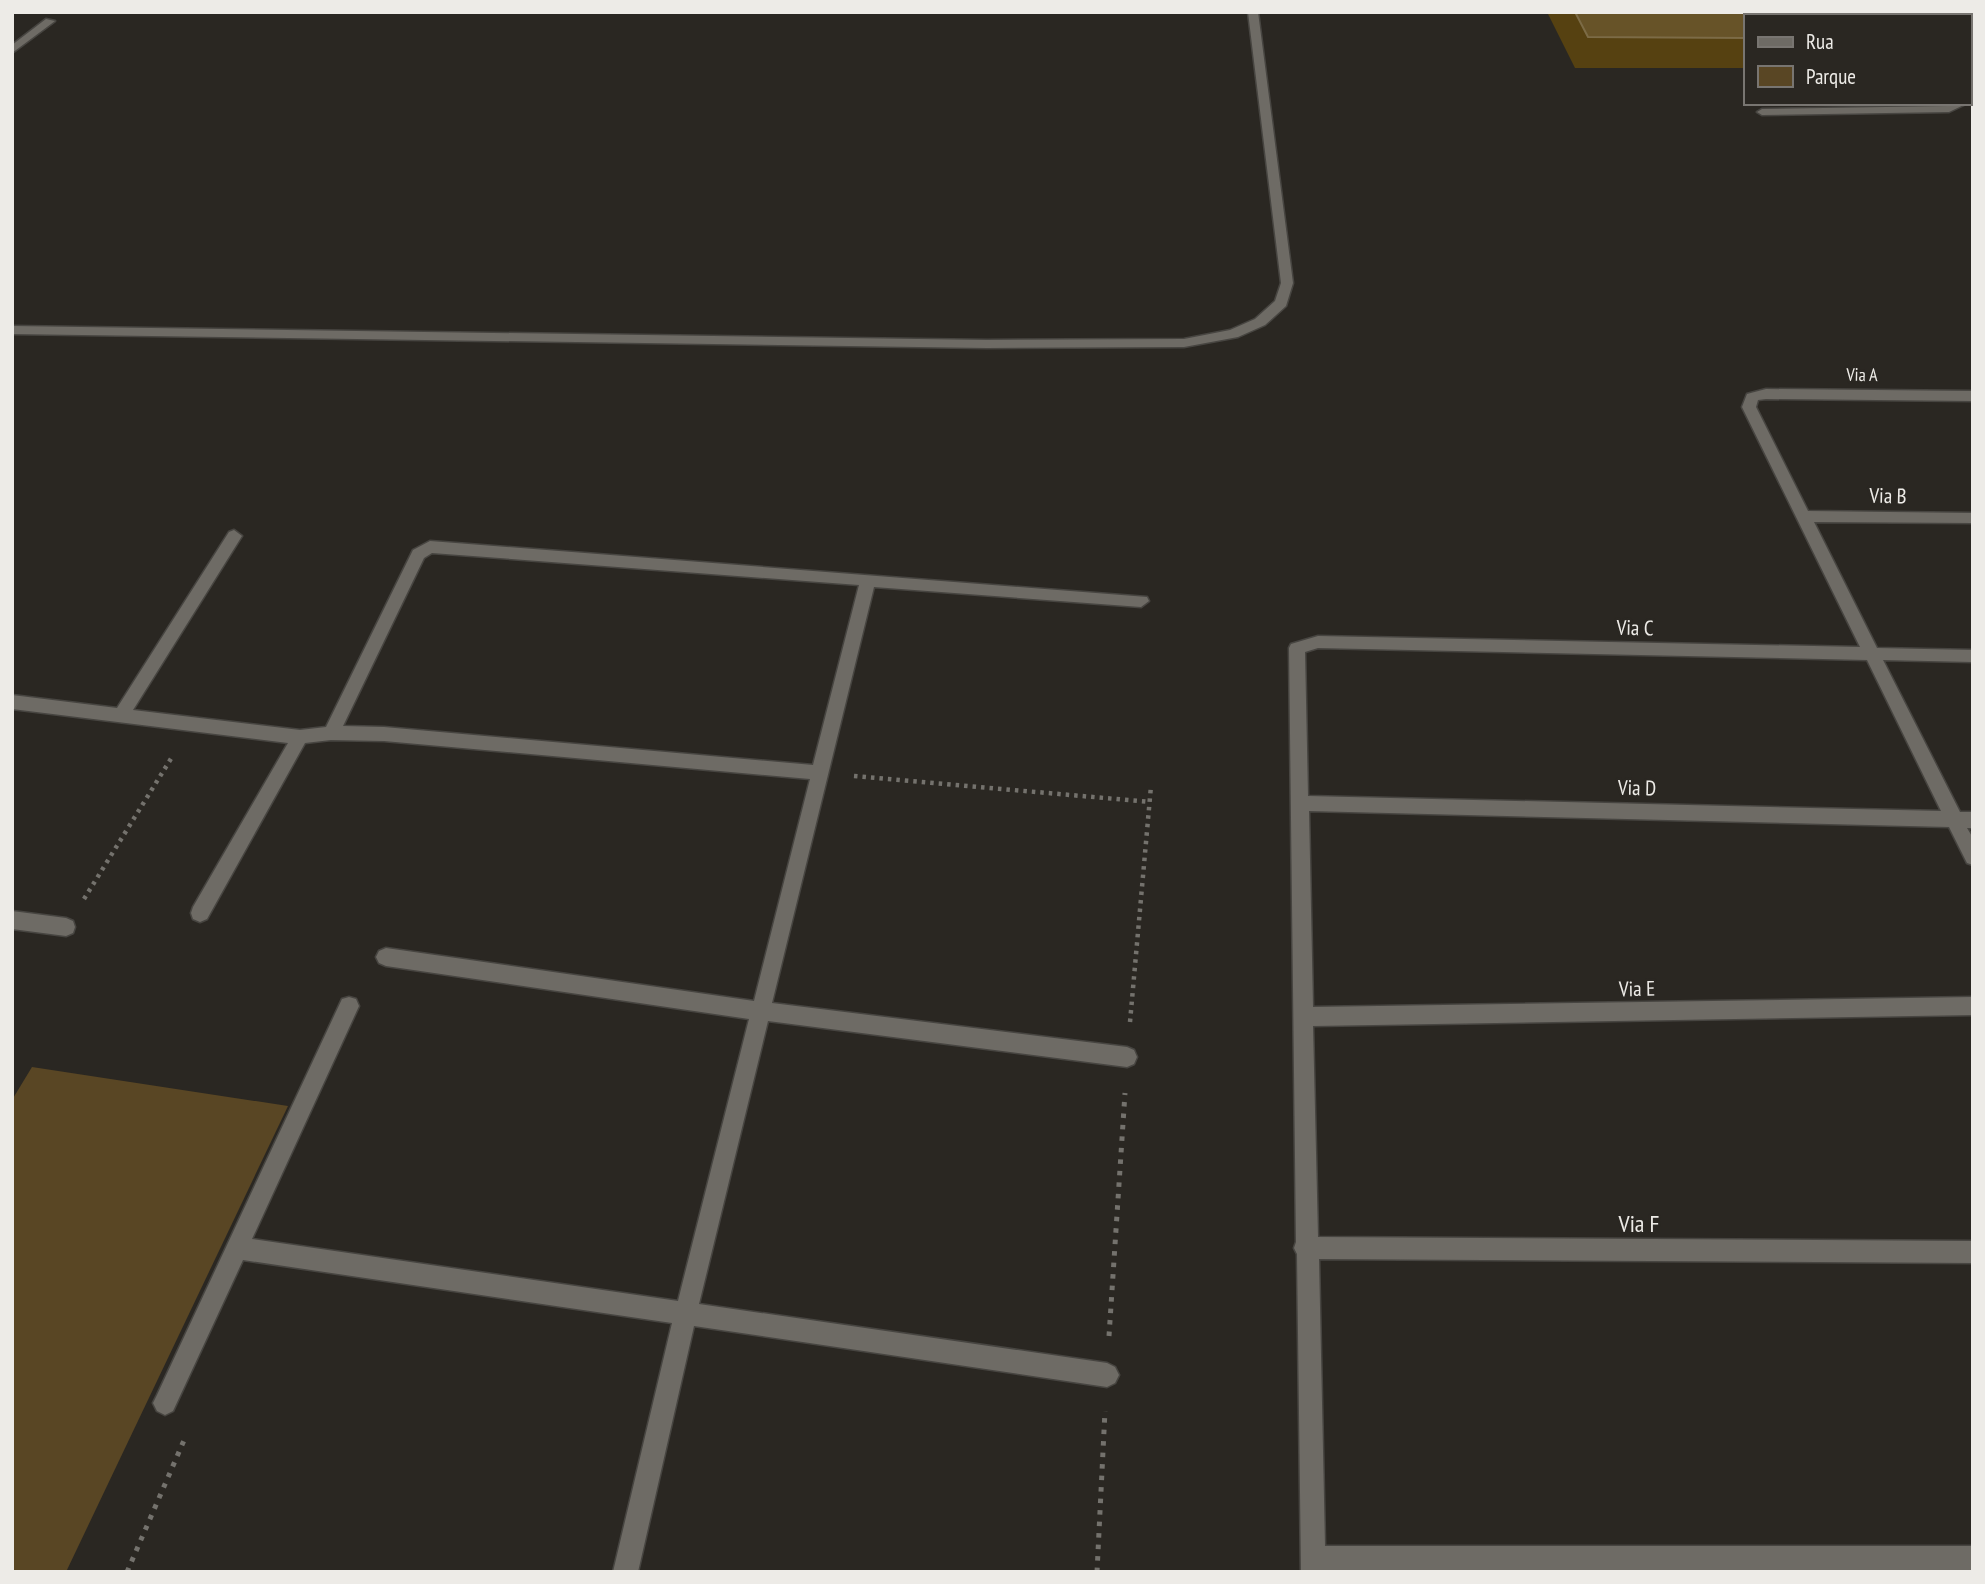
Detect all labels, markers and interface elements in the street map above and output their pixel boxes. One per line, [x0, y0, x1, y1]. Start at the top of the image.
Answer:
legend [1744, 14, 1971, 105]
text: Rua [1806, 28, 1834, 55]
text: Parque [1806, 63, 1856, 90]
street label: Via A [1845, 363, 1878, 386]
street label: Via B [1868, 482, 1907, 509]
street label: Via C [1615, 614, 1654, 641]
street label: Via D [1617, 774, 1656, 801]
street label: Via E [1618, 975, 1655, 1002]
street label: Via F [1618, 1208, 1659, 1239]

